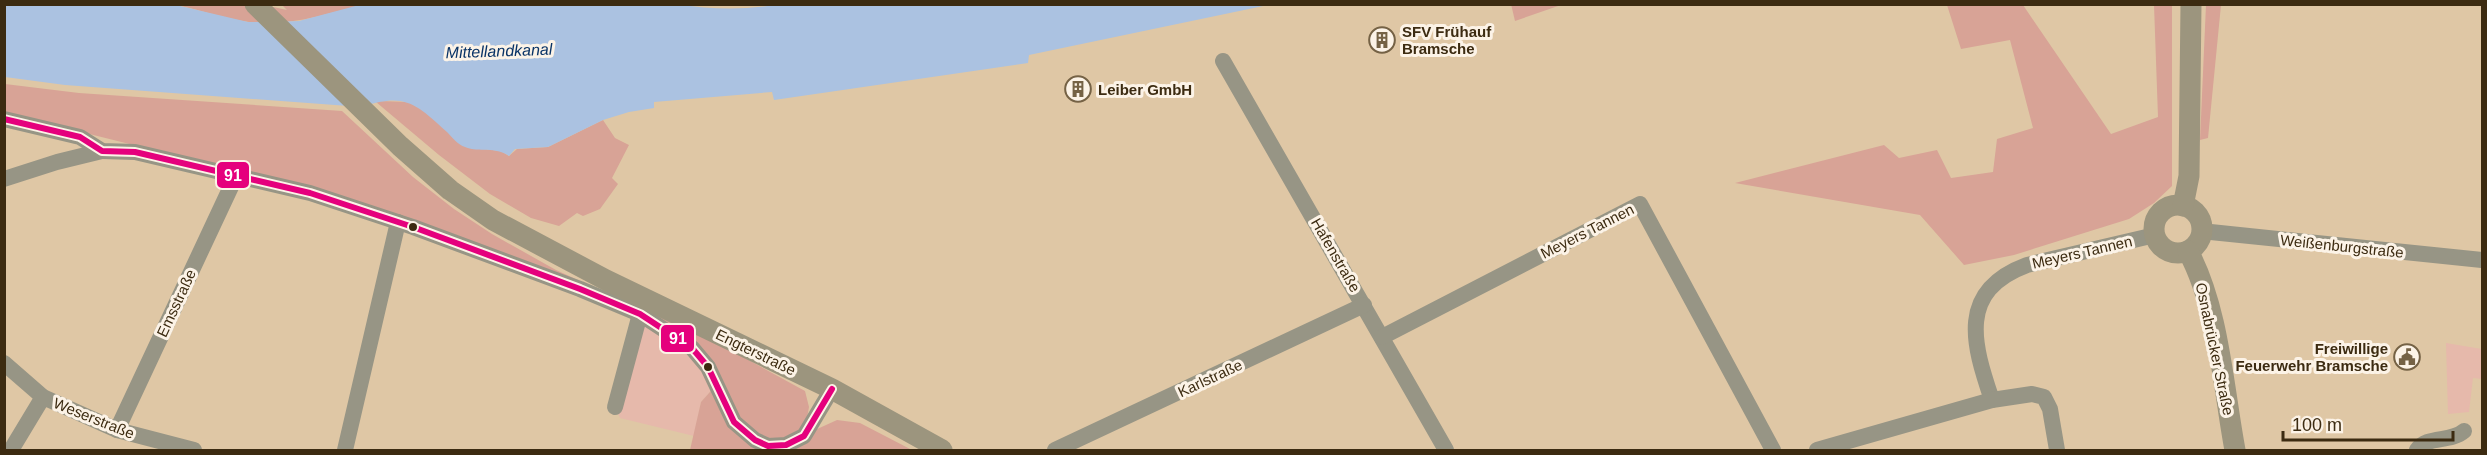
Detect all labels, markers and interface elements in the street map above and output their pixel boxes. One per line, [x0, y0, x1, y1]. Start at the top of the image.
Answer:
place label: SFV Frühauf Bramsche [1402, 23, 1492, 57]
building icon: SFV Frühauf Bramsche [1367, 25, 1397, 55]
water label: Mittellandkanal [445, 41, 553, 61]
building icon: Leiber GmbH [1063, 74, 1093, 104]
place label: Leiber GmbH [1098, 81, 1192, 98]
line badge: 91 [216, 161, 250, 189]
text: 91 [224, 167, 242, 184]
street label: Meyers Tannen [1538, 200, 1636, 262]
street label: Hafenstraße [1308, 215, 1364, 295]
unlabelled marker [407, 221, 419, 233]
street label: Weißenburgstraße [2279, 231, 2405, 261]
street label: Meyers Tannen [2030, 232, 2134, 272]
street label: Emsstraße [153, 267, 199, 339]
street label: Osnabrücker Straße [2193, 281, 2237, 417]
line badge: 91 [660, 324, 695, 353]
street label: Engterstraße [713, 325, 799, 379]
text: 91 [669, 330, 687, 347]
place label: Freiwillige Feuerwehr Bramsche [2235, 340, 2388, 374]
public building icon: Freiwillige Feuerwehr Bramsche [2392, 342, 2422, 372]
street label: Karlstraße [1175, 356, 1245, 400]
unlabelled marker [702, 361, 714, 373]
street label: Weserstraße [51, 394, 137, 442]
scale bar [2283, 404, 2452, 442]
text: 100 m [2292, 415, 2342, 435]

